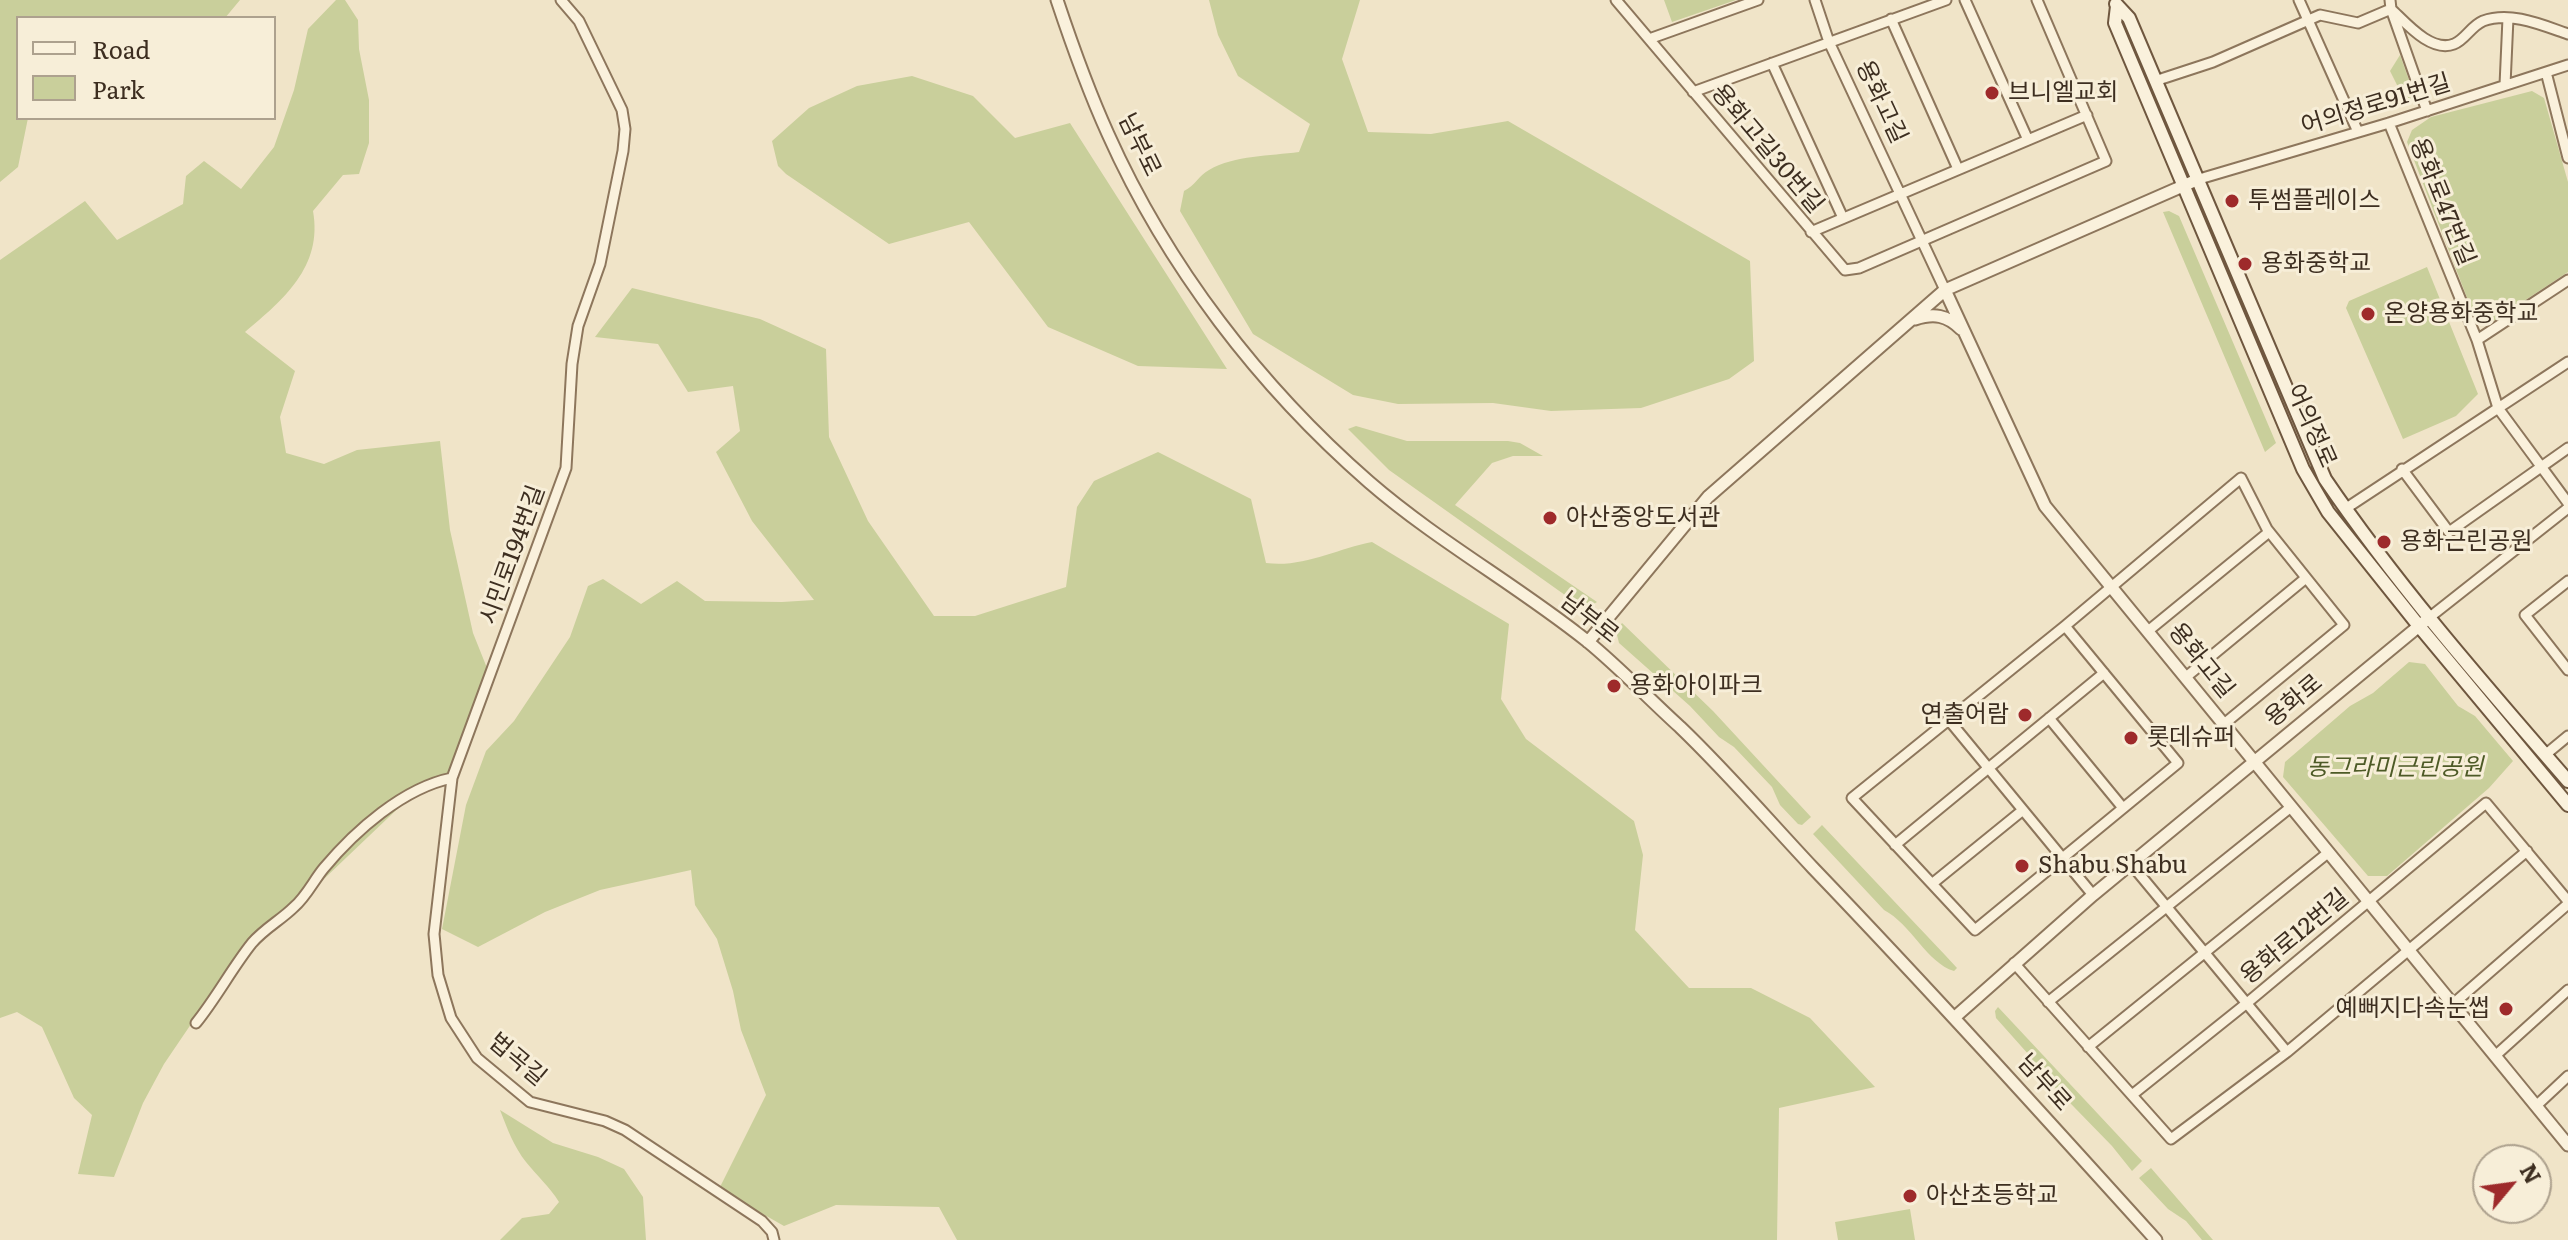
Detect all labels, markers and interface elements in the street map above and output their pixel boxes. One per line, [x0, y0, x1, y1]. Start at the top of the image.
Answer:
legend [16, 16, 276, 120]
text: Road [92, 31, 150, 66]
street label: 용화고길 [1849, 56, 1913, 148]
street label: 어의정로91번길 [2298, 69, 2454, 141]
text: Park [92, 71, 145, 106]
street label: 용화고길30번길 [1705, 79, 1829, 219]
place label: 브니엘교회 [2008, 79, 2118, 107]
marker: 브니엘교회 [1983, 84, 2001, 102]
street label: 남부로 [1112, 109, 1166, 181]
street label: 용화로47번길 [2403, 134, 2481, 270]
place label: 투썸플레이스 [2248, 187, 2380, 215]
marker: 투썸플레이스 [2223, 192, 2241, 210]
place label: 용화중학교 [2261, 250, 2371, 278]
marker: 용화중학교 [2236, 255, 2254, 273]
place label: 온양용화중학교 [2384, 300, 2539, 328]
marker: 온양용화중학교 [2359, 305, 2377, 323]
street label: 어의정로 [2280, 380, 2342, 472]
street label: 시민로194번길 [475, 482, 551, 628]
place label: 아산중앙도서관 [1566, 504, 1721, 532]
marker: 아산중앙도서관 [1541, 509, 1559, 527]
place label: 용화근린공원 [2400, 528, 2532, 556]
marker: 용화근린공원 [2375, 533, 2393, 551]
street label: 남부로 [1554, 586, 1624, 650]
street label: 용화고길 [2162, 618, 2240, 704]
street label: 용화로 [2259, 669, 2329, 733]
place label: 용화아이파크 [1630, 672, 1762, 700]
marker: 용화아이파크 [1605, 677, 1623, 695]
place label: 연출어람 [1921, 701, 2009, 729]
marker: 연출어람 [2016, 706, 2034, 724]
place label: 롯데슈퍼 [2147, 724, 2235, 752]
marker: 롯데슈퍼 [2122, 729, 2140, 747]
park label: 동그라미근린공원 [2307, 754, 2483, 782]
place label: Shabu Shabu [2038, 852, 2187, 880]
marker: Shabu Shabu [2013, 857, 2031, 875]
street label: 용화로12번길 [2235, 883, 2355, 991]
place label: 예뻐지다속눈썹 [2335, 995, 2490, 1023]
marker: 예뻐지다속눈썹 [2497, 1000, 2515, 1018]
street label: 법곡길 [482, 1028, 552, 1092]
street label: 남부로 [2011, 1049, 2077, 1117]
north arrow [2472, 1144, 2552, 1224]
text: N [2513, 1157, 2551, 1189]
place label: 아산초등학교 [1926, 1182, 2058, 1210]
marker: 아산초등학교 [1901, 1187, 1919, 1205]

